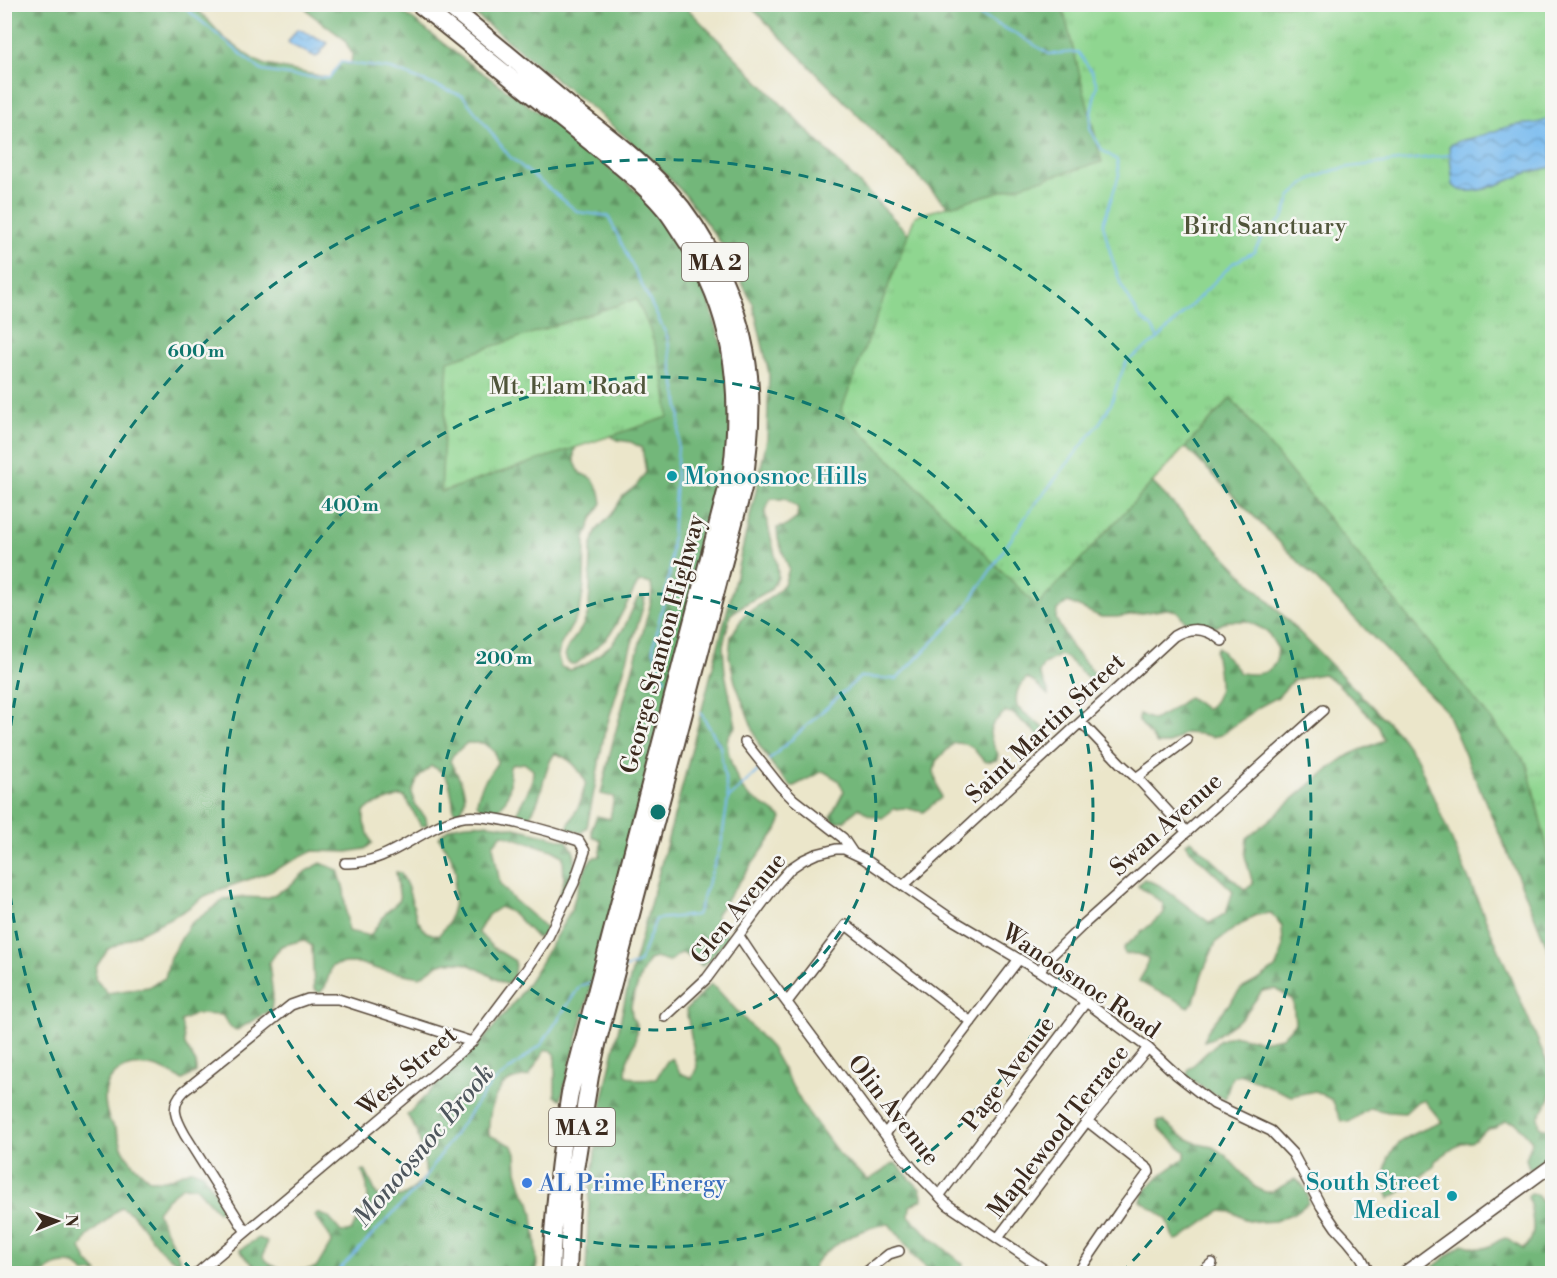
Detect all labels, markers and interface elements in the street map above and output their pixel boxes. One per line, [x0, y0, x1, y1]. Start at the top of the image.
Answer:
park label: Bird Sanctuary [1182, 212, 1347, 242]
road number: MA 2 [682, 243, 748, 281]
text: 600 m [168, 340, 225, 363]
park label: Mt. Elam Road [489, 372, 647, 402]
place label: Monoosnoc Hills [684, 462, 867, 492]
marker: Monoosnoc Hills [665, 469, 679, 483]
text: 400 m [321, 494, 379, 517]
street label: George Stanton Highway [614, 511, 712, 777]
text: 200 m [476, 647, 533, 670]
street label: Saint Martin Street [960, 647, 1132, 810]
street label: Swan Avenue [1104, 767, 1229, 883]
centre of rings [648, 802, 668, 822]
street label: Glen Avenue [685, 847, 793, 971]
street label: Wanoosnoc Road [995, 917, 1166, 1046]
street label: Page Avenue [956, 1010, 1062, 1137]
street label: West Street [351, 1020, 464, 1124]
street label: Maplewood Terrace [982, 1039, 1136, 1225]
street label: Olin Avenue [841, 1049, 946, 1172]
water label: Monoosnoc Brook [346, 1058, 501, 1233]
road number: MA 2 [549, 1108, 615, 1146]
place label: South Street Medical [1306, 1168, 1440, 1226]
place label: AL Prime Energy [538, 1169, 727, 1199]
marker: AL Prime Energy [520, 1176, 534, 1190]
marker: South Street Medical [1445, 1189, 1459, 1203]
north arrow [27, 1191, 87, 1251]
text: N [61, 1214, 81, 1228]

